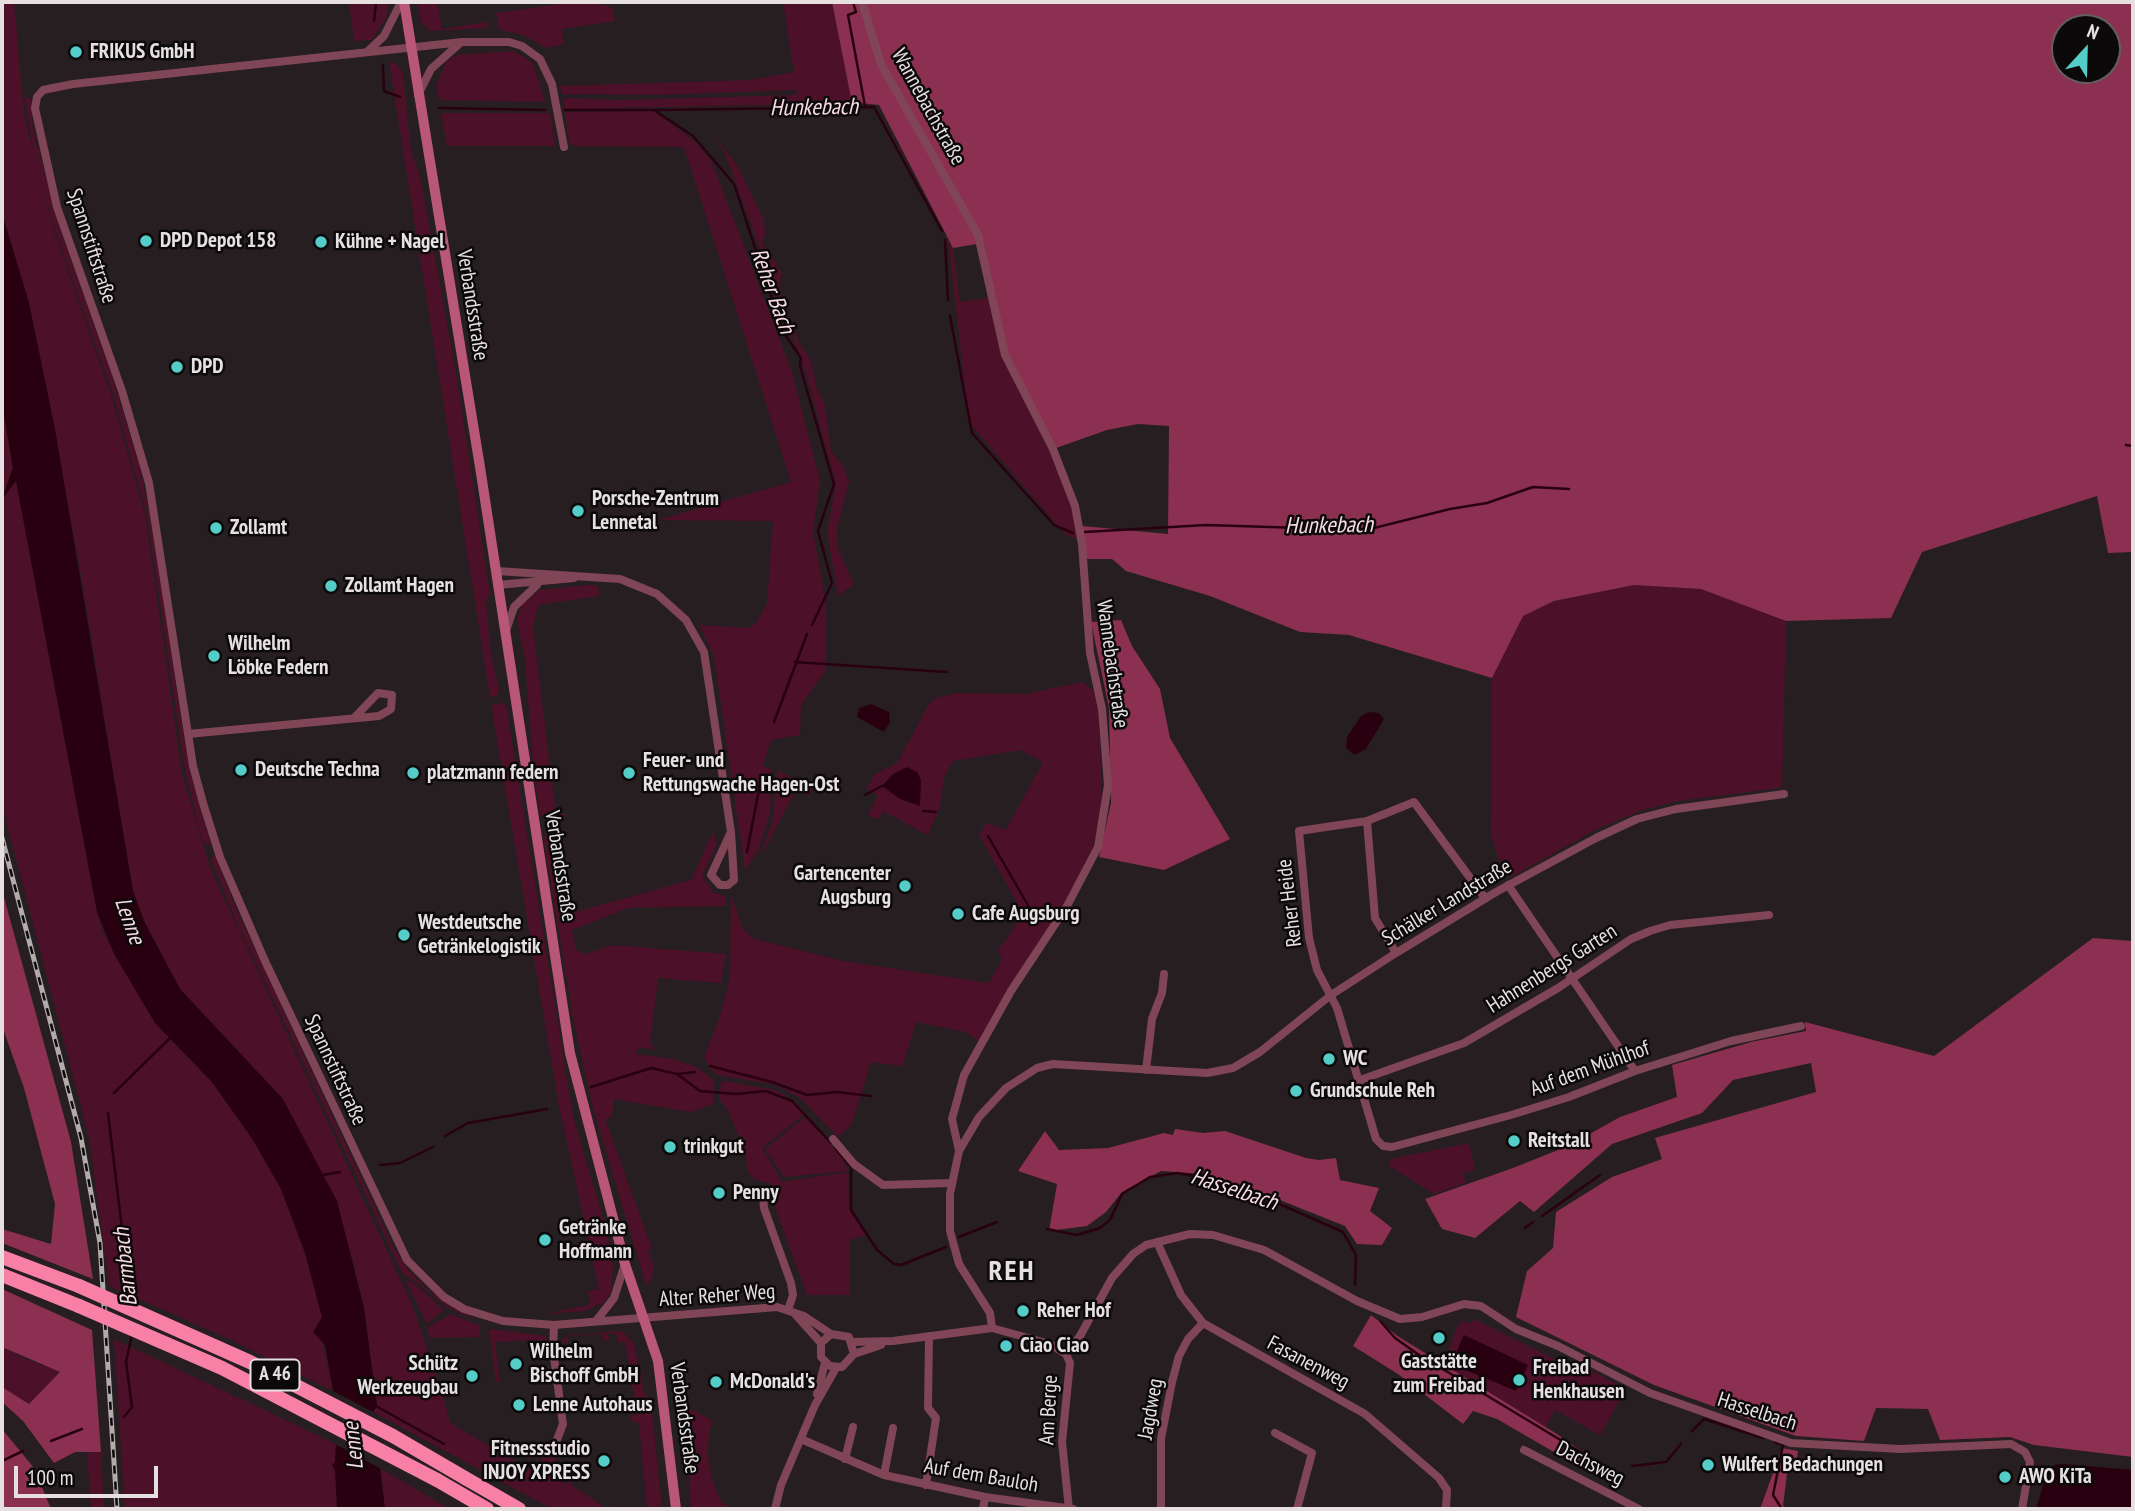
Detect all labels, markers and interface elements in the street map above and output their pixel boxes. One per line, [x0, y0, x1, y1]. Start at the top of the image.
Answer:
north arrow [2051, 14, 2121, 84]
text: N [2084, 18, 2102, 44]
place label: FRIKUS GmbH [90, 39, 195, 65]
marker: FRIKUS GmbH [68, 44, 84, 60]
street label: Wannebachstraße [886, 44, 970, 170]
water label: Hunkebach [770, 93, 858, 123]
street label: Spannstiftstraße [61, 185, 121, 307]
place label: DPD Depot 158 [160, 228, 276, 254]
place label: Kühne + Nagel [335, 229, 444, 255]
marker: DPD Depot 158 [138, 233, 154, 249]
marker: Kühne + Nagel [313, 234, 329, 250]
water label: Reher Bach [744, 245, 800, 337]
street label: Verbandsstraße [451, 248, 493, 362]
place label: DPD [191, 354, 223, 380]
marker: DPD [169, 359, 185, 375]
place label: Porsche-Zentrum Lennetal [592, 486, 719, 536]
marker: Porsche-Zentrum Lennetal [570, 503, 586, 519]
water label: Hunkebach [1285, 511, 1373, 541]
place label: Zollamt [230, 515, 287, 541]
marker: Zollamt [208, 520, 224, 536]
place label: Zollamt Hagen [345, 573, 454, 599]
marker: Zollamt Hagen [323, 578, 339, 594]
street label: Wannebachstraße [1091, 598, 1133, 730]
place label: Wilhelm Löbke Federn [228, 631, 328, 681]
marker: Wilhelm Löbke Federn [206, 648, 222, 664]
place label: Feuer- und Rettungswache Hagen-Ost [643, 748, 839, 798]
place label: Deutsche Techna [255, 757, 380, 783]
place label: platzmann federn [427, 760, 559, 786]
marker: Deutsche Techna [233, 762, 249, 778]
marker: platzmann federn [405, 765, 421, 781]
marker: Feuer- und Rettungswache Hagen-Ost [621, 765, 637, 781]
street label: Verbandsstraße [539, 809, 581, 923]
street label: Schälker Landstraße [1378, 854, 1516, 952]
street label: Reher Heide [1272, 858, 1308, 948]
place label: Gartencenter Augsburg [794, 861, 891, 911]
marker: Gartencenter Augsburg [897, 878, 913, 894]
water label: Lenne [108, 894, 150, 948]
place label: Cafe Augsburg [972, 901, 1080, 927]
marker: Cafe Augsburg [950, 906, 966, 922]
place label: Westdeutsche Getränkelogistik [418, 910, 541, 960]
street label: Hahnenbergs Garten [1482, 919, 1622, 1019]
marker: Westdeutsche Getränkelogistik [396, 927, 412, 943]
street label: Spannstiftstraße [298, 1011, 372, 1129]
street label: Auf dem Mühlhof [1527, 1036, 1653, 1102]
place label: WC [1343, 1046, 1367, 1072]
marker: WC [1321, 1051, 1337, 1067]
place label: Grundschule Reh [1310, 1078, 1435, 1104]
marker: Grundschule Reh [1288, 1083, 1304, 1099]
place label: Reitstall [1528, 1128, 1590, 1154]
marker: Reitstall [1506, 1133, 1522, 1149]
place label: trinkgut [684, 1134, 744, 1160]
marker: trinkgut [662, 1139, 678, 1155]
water label: Hasselbach [1187, 1163, 1281, 1217]
place label: Penny [733, 1180, 779, 1206]
marker: Penny [711, 1185, 727, 1201]
place label: Getränke Hoffmann [559, 1215, 632, 1265]
water label: Barmbach [108, 1226, 144, 1308]
marker: Getränke Hoffmann [537, 1232, 553, 1248]
district label: REH [989, 1255, 1035, 1289]
street label: Alter Reher Weg [658, 1279, 776, 1313]
place label: Reher Hof [1037, 1298, 1111, 1324]
marker: Reher Hof [1015, 1303, 1031, 1319]
marker: Gaststätte zum Freibad [1431, 1330, 1447, 1346]
street label: Fasanenweg [1263, 1331, 1353, 1395]
place label: Ciao Ciao [1020, 1333, 1089, 1359]
marker: Ciao Ciao [998, 1338, 1014, 1354]
place label: Wilhelm Bischoff GmbH [530, 1339, 639, 1389]
place label: Gaststätte zum Freibad [1393, 1349, 1485, 1399]
place label: Schütz Werkzeugbau [357, 1351, 458, 1401]
place label: Freibad Henkhausen [1533, 1355, 1624, 1405]
marker: Wilhelm Bischoff GmbH [508, 1356, 524, 1372]
road number: A 46 [250, 1359, 300, 1390]
street label: Verbandsstraße [664, 1361, 704, 1475]
marker: Schütz Werkzeugbau [464, 1368, 480, 1384]
place label: McDonald's [730, 1369, 815, 1395]
marker: Freibad Henkhausen [1511, 1372, 1527, 1388]
marker: McDonald's [708, 1374, 724, 1390]
street label: Am Berge [1035, 1374, 1063, 1446]
street label: Jagdweg [1133, 1377, 1169, 1441]
street label: Hasselbach [1714, 1387, 1800, 1437]
place label: Lenne Autohaus [533, 1392, 653, 1418]
marker: Lenne Autohaus [511, 1397, 527, 1413]
water label: Lenne [338, 1421, 370, 1471]
place label: Fitnessstudio INJOY XPRESS [483, 1436, 590, 1486]
street label: Dachsweg [1552, 1436, 1628, 1492]
scale bar [18, 1452, 161, 1496]
place label: Wulfert Bedachungen [1722, 1452, 1883, 1478]
marker: Fitnessstudio INJOY XPRESS [596, 1453, 612, 1469]
street label: Auf dem Bauloh [922, 1454, 1040, 1498]
marker: Wulfert Bedachungen [1700, 1457, 1716, 1473]
text: 100 m [27, 1464, 73, 1491]
place label: AWO KiTa [2019, 1464, 2092, 1490]
marker: AWO KiTa [1997, 1469, 2013, 1485]

